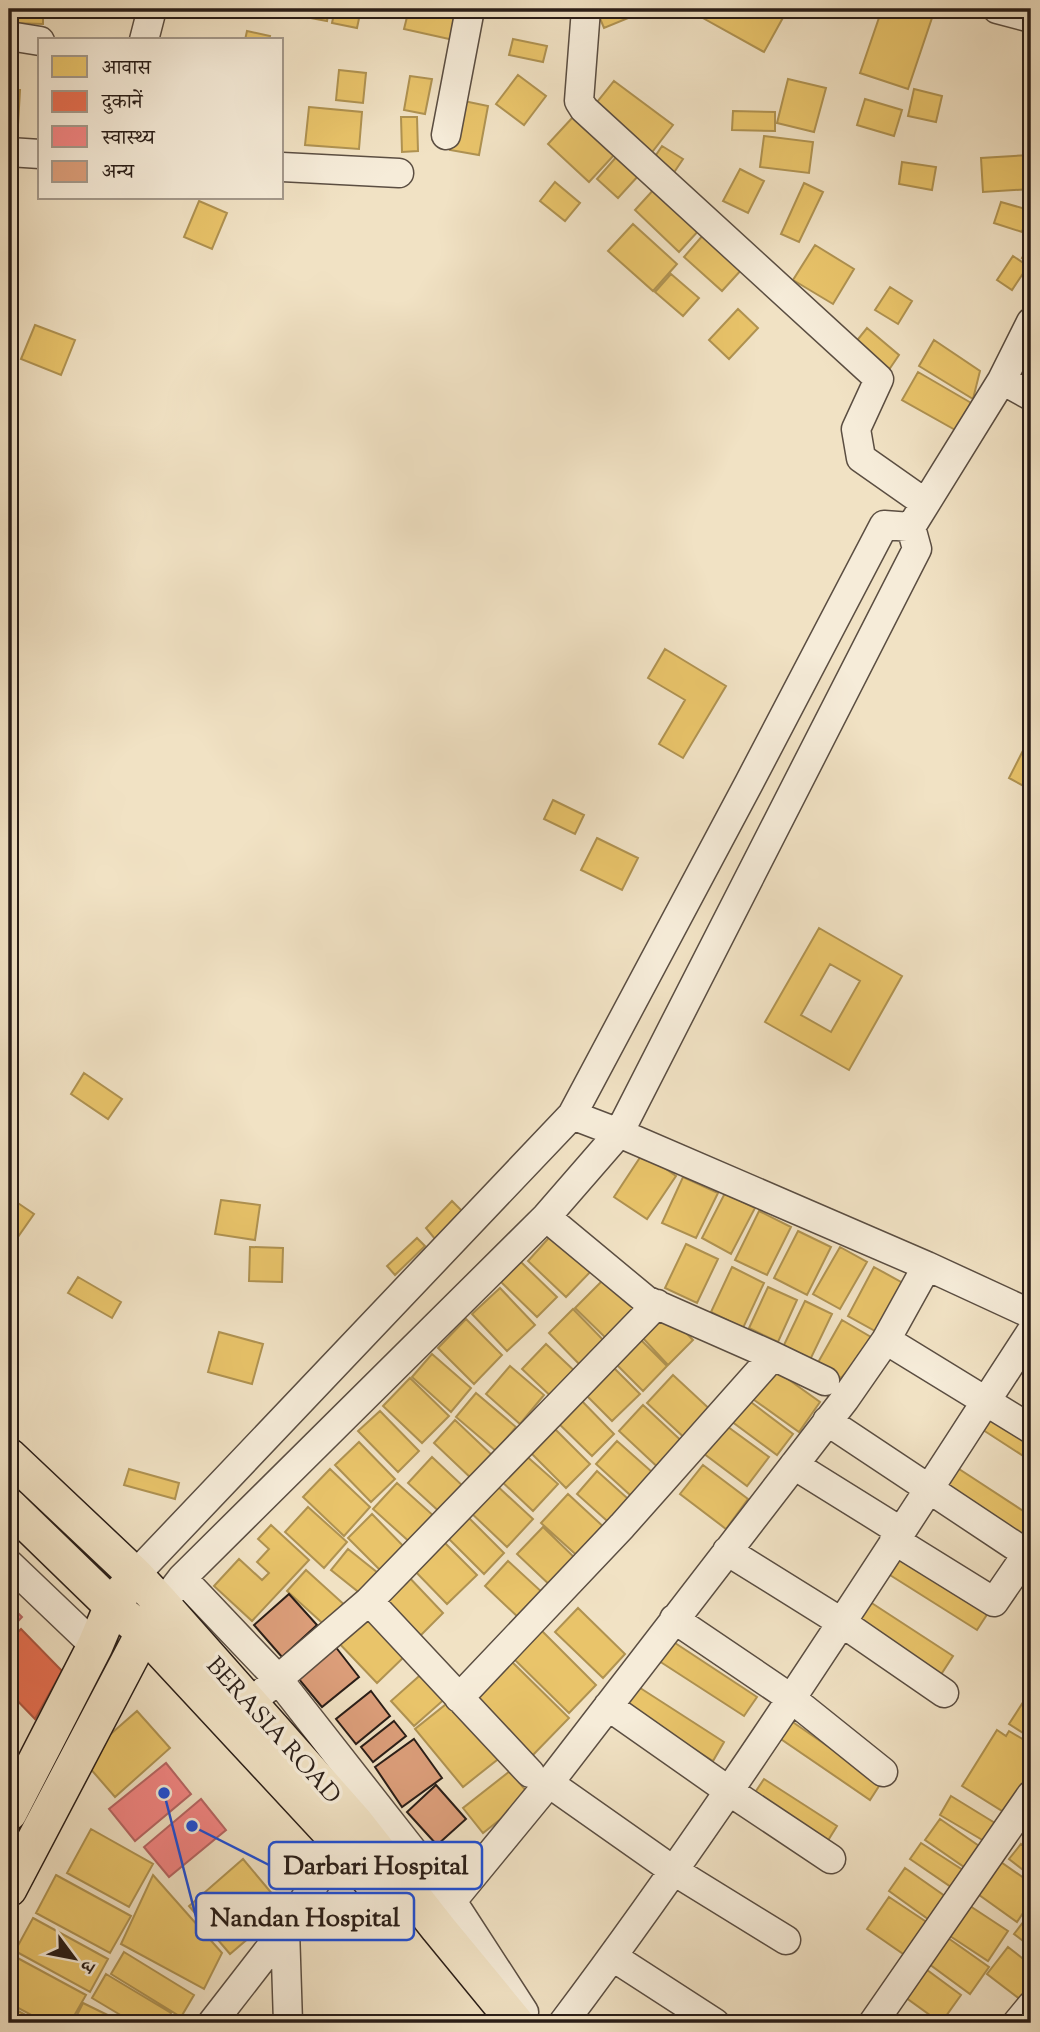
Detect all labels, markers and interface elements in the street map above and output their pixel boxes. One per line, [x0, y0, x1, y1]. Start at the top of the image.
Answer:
legend [38, 38, 284, 200]
text: आवास [102, 54, 152, 84]
text: दुकानें [101, 88, 144, 118]
text: स्वास्थ्य [101, 124, 156, 154]
text: अन्य [102, 158, 135, 188]
street label: BERASIA ROAD [197, 1650, 348, 1812]
callout: Darbari Hospital [269, 1842, 482, 1889]
text: Darbari Hospital [283, 1849, 469, 1886]
callout: Nandan Hospital [196, 1893, 414, 1940]
text: Nandan Hospital [210, 1901, 401, 1938]
north arrow [38, 1924, 108, 1994]
text: उ [72, 1953, 101, 1978]

